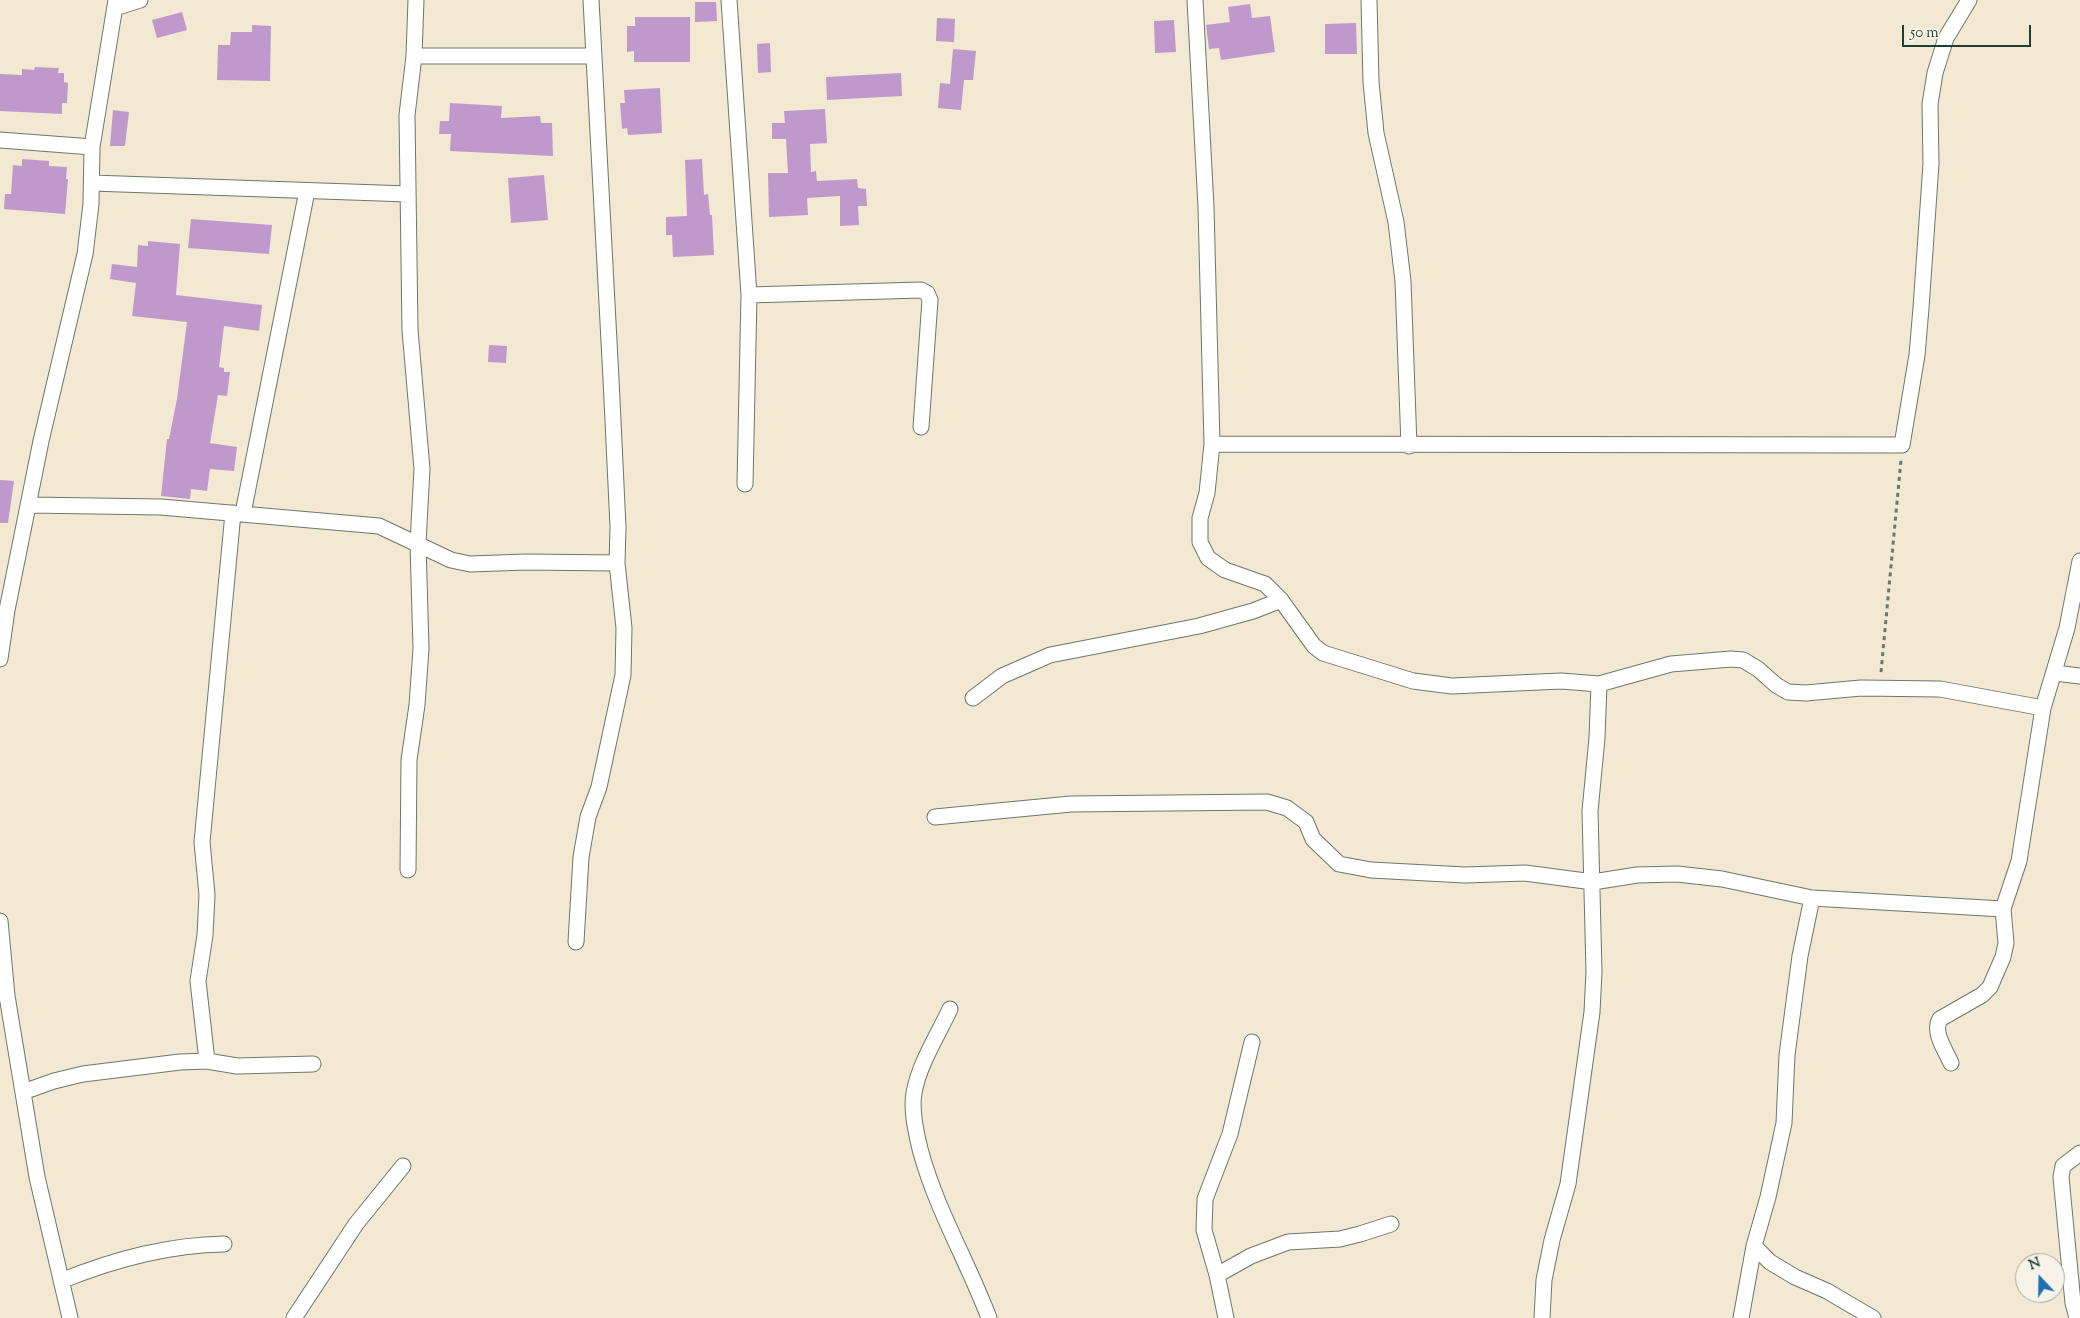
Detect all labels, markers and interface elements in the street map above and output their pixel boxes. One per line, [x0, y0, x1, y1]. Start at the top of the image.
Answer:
scale bar [1905, 15, 2034, 47]
text: 50 m [1910, 23, 1939, 44]
north arrow [2015, 1253, 2065, 1303]
text: N [2026, 1254, 2044, 1276]

